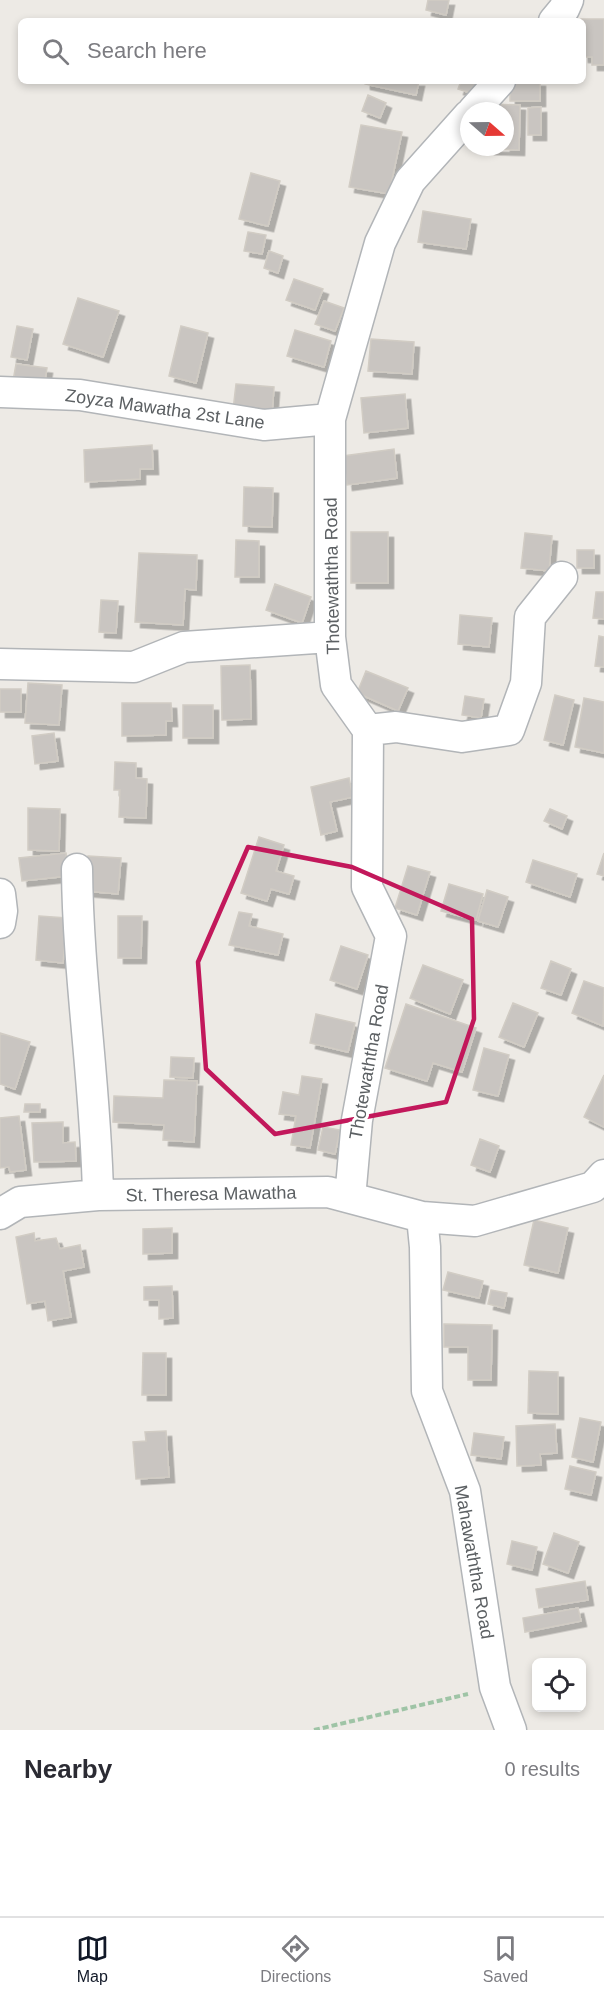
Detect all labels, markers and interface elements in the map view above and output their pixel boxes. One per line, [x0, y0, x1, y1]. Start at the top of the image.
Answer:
search box [18, 18, 586, 84]
icon: search [39, 35, 72, 68]
text: Search here [87, 38, 207, 63]
north arrow [460, 102, 514, 156]
street label: Zoyza Mawatha 2st Lane [64, 385, 266, 433]
street label: Thotewaththa Road [321, 497, 343, 655]
street label: Thotewaththa Road [346, 983, 392, 1141]
street label: St. Theresa Mawatha [125, 1182, 298, 1205]
street label: Mahawaththa Road [451, 1483, 497, 1641]
map controls [532, 1658, 586, 1712]
button: locate [532, 1658, 586, 1712]
text: Nearby [24, 1754, 112, 1784]
text: 0 results [504, 1758, 580, 1780]
tab: Map [76, 1932, 109, 1986]
tab: Directions [260, 1932, 331, 1986]
tab: Saved [483, 1932, 528, 1986]

